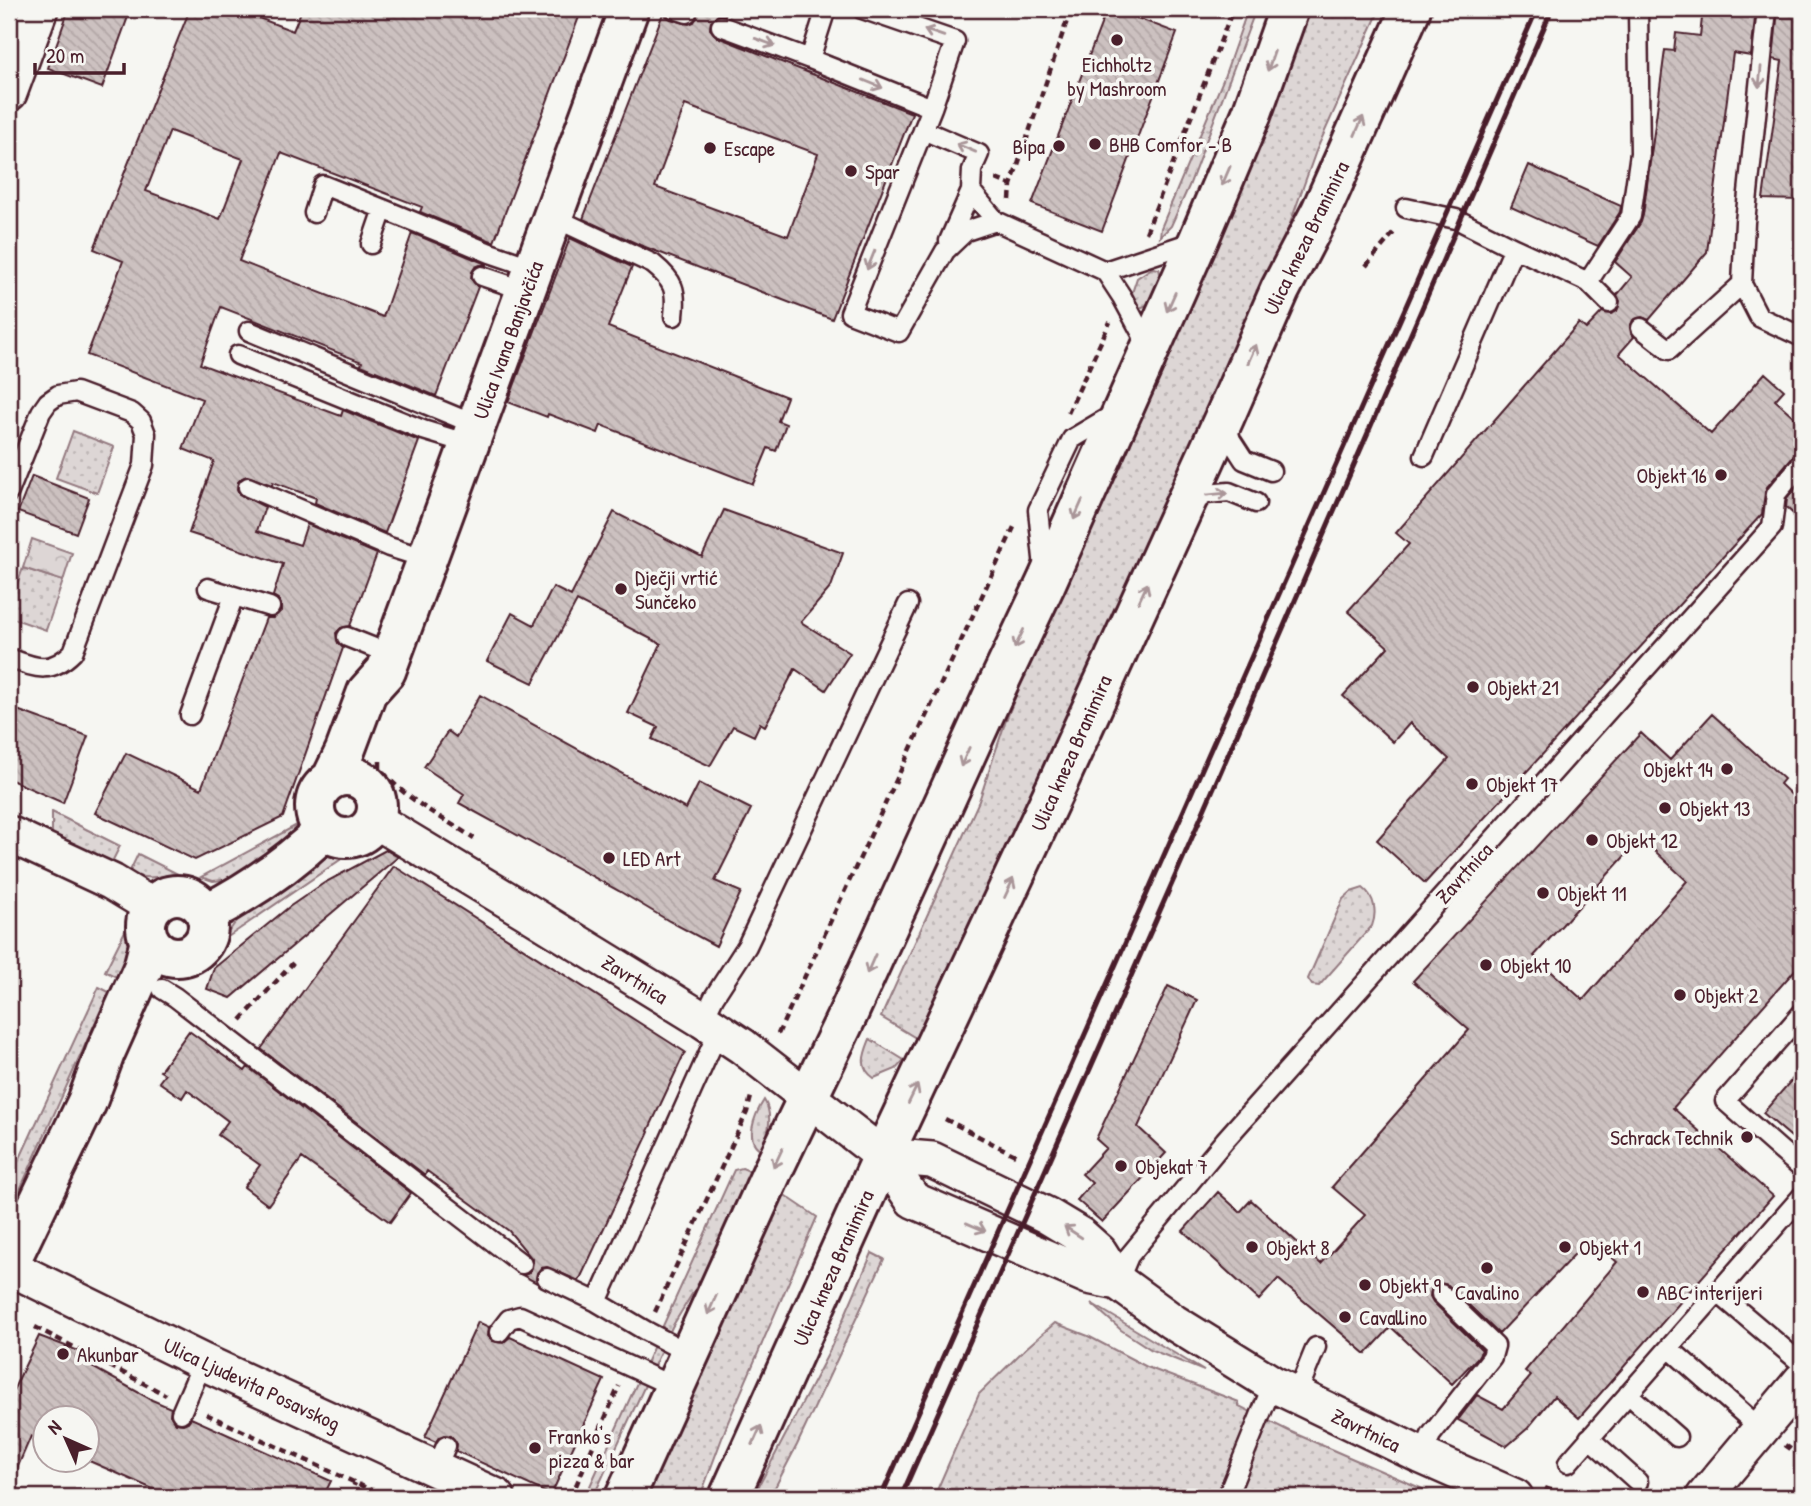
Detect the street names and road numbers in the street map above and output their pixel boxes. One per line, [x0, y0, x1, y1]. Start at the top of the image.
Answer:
street label: Ulica kneza Branimira [1256, 156, 1356, 320]
street label: Ulica Ivana Banjavčića [466, 257, 550, 423]
street label: Ulica kneza Branimira [1024, 670, 1118, 836]
street label: Zavrtnica [1429, 836, 1499, 910]
street label: Zavrtnica [596, 947, 674, 1011]
street label: Ulica kneza Branimira [786, 1185, 880, 1351]
street label: Ulica Ljudevita Posavskog [159, 1330, 345, 1438]
street label: Zavrtnica [1327, 1401, 1405, 1459]

